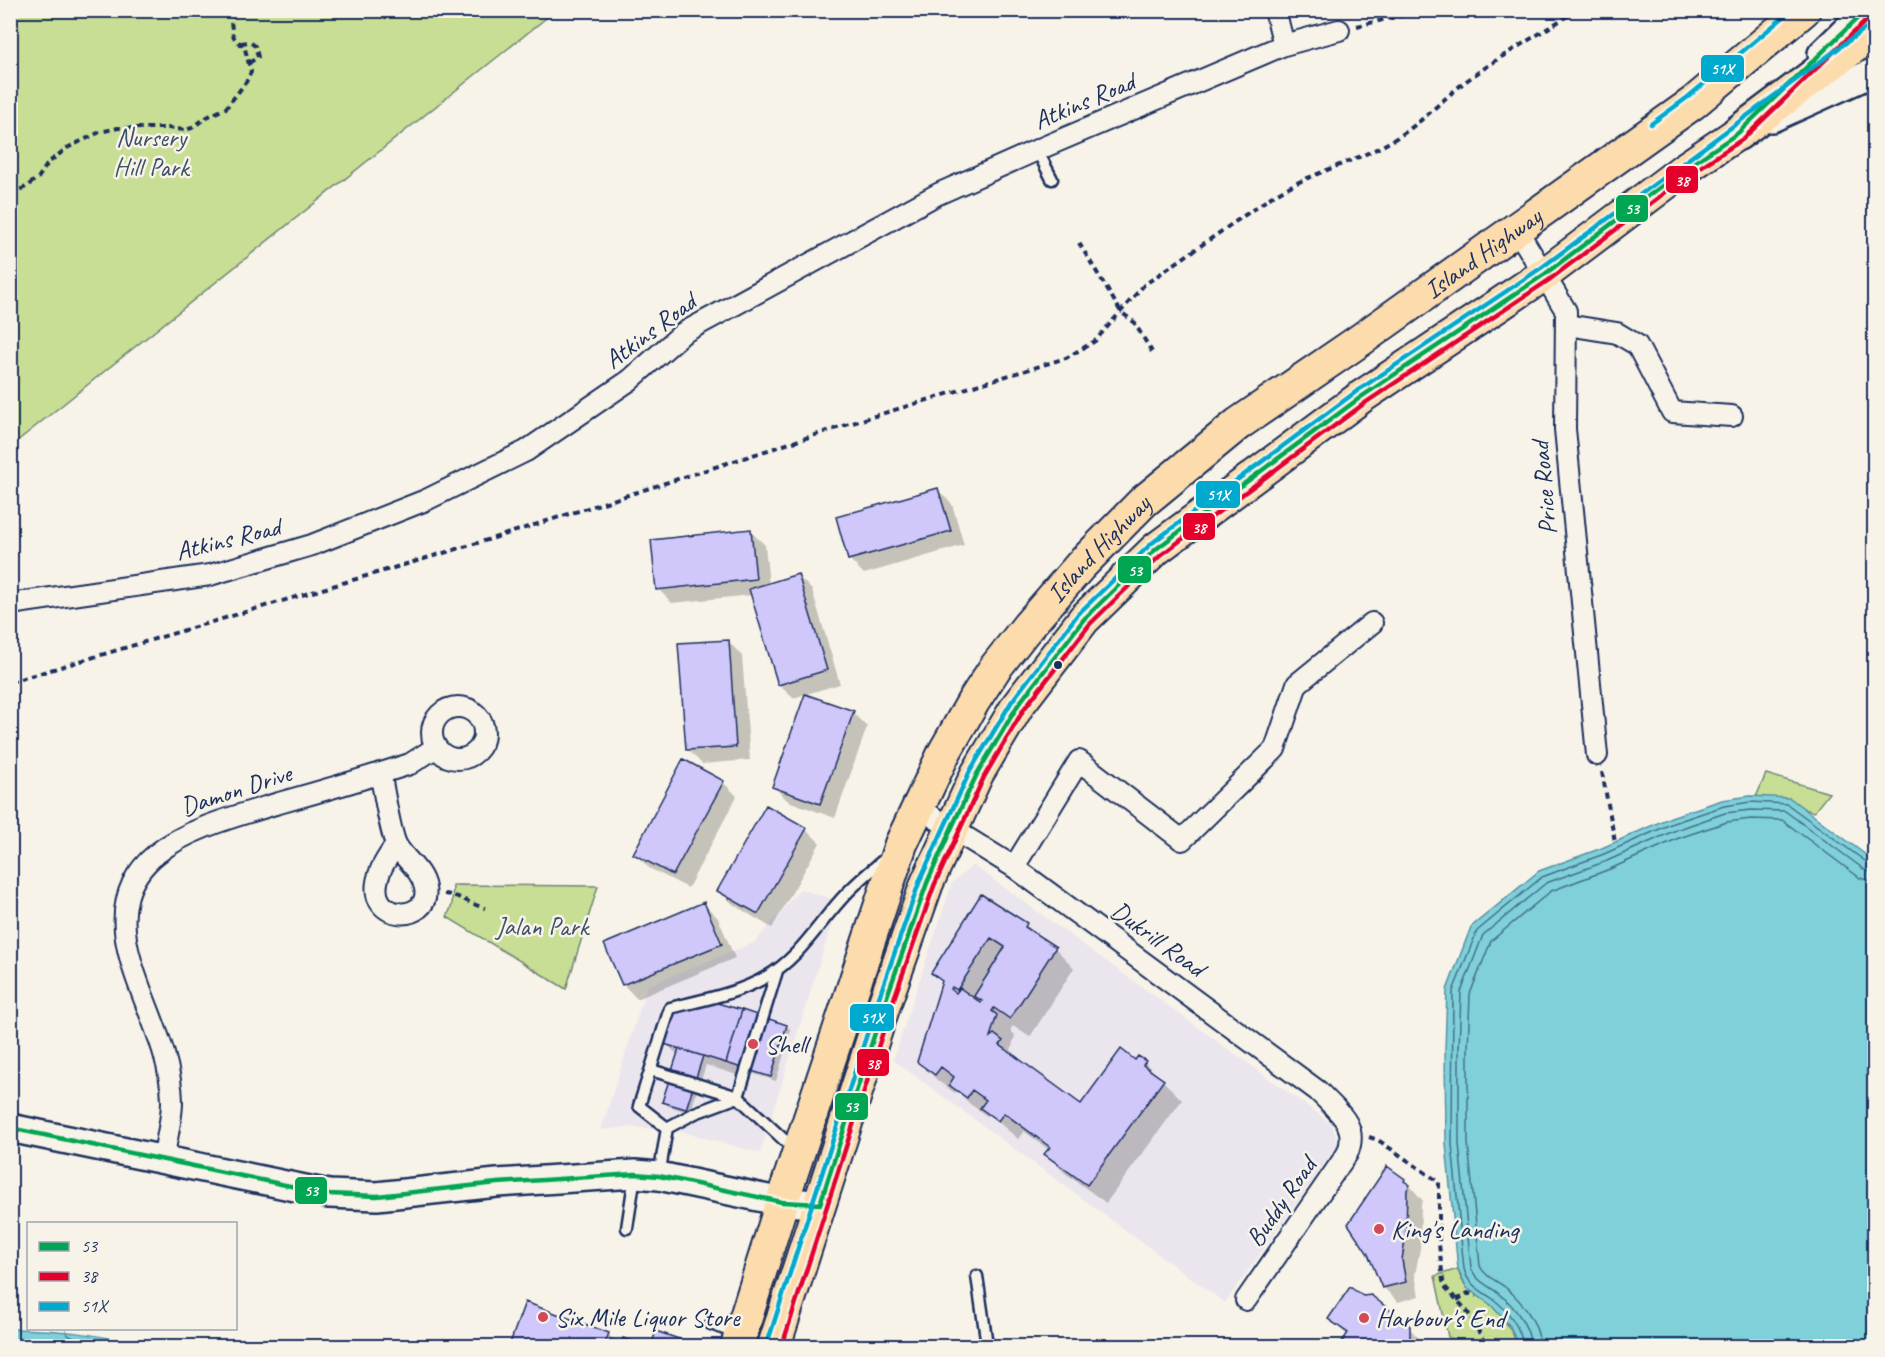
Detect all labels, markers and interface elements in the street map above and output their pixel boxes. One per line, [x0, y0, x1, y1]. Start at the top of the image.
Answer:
line badge: 51X [1700, 54, 1745, 83]
text: 51X [1711, 59, 1736, 79]
street label: Atkins Road [1028, 64, 1143, 137]
park label: Nursery Hill Park [114, 121, 191, 184]
line badge: 38 [1665, 165, 1699, 194]
text: 38 [1675, 171, 1691, 191]
line badge: 53 [1615, 194, 1649, 223]
street label: Island Highway [1417, 199, 1550, 306]
text: 53 [1625, 199, 1641, 219]
street label: Atkins Road [597, 283, 706, 376]
street label: Price Road [1523, 436, 1565, 536]
line badge: 51X [1195, 480, 1241, 509]
text: 51X [1207, 485, 1232, 505]
street label: Island Highway [1039, 486, 1159, 609]
street label: Atkins Road [172, 509, 287, 568]
line badge: 38 [1182, 512, 1216, 541]
text: 38 [1192, 518, 1208, 538]
line badge: 53 [1117, 555, 1152, 584]
text: 53 [1128, 561, 1144, 581]
unlabelled marker [1052, 659, 1064, 671]
street label: Damon Drive [176, 756, 298, 823]
street label: Dukrill Road [1105, 894, 1215, 986]
park label: Jalan Park [494, 910, 591, 943]
line badge: 51X [849, 1003, 895, 1032]
text: 51X [861, 1008, 886, 1028]
place label: Shell [765, 1028, 812, 1061]
marker: Shell [746, 1037, 760, 1051]
line badge: 38 [856, 1048, 890, 1077]
text: 38 [866, 1054, 882, 1074]
line badge: 53 [834, 1092, 869, 1121]
text: 53 [844, 1097, 860, 1117]
street label: Buddy Road [1238, 1148, 1326, 1253]
line badge: 53 [294, 1176, 328, 1205]
text: 53 [304, 1181, 320, 1201]
place label: King's Landing [1391, 1213, 1520, 1246]
legend [27, 1222, 237, 1330]
marker: King's Landing [1372, 1222, 1386, 1236]
text: 53 [81, 1235, 99, 1257]
text: 38 [81, 1265, 99, 1287]
text: 51X [81, 1295, 109, 1317]
place label: Six Mile Liquor Store [555, 1301, 741, 1334]
place label: Harbour's End [1376, 1302, 1508, 1335]
marker: Six Mile Liquor Store [536, 1310, 550, 1324]
marker: Harbour's End [1357, 1311, 1371, 1325]

